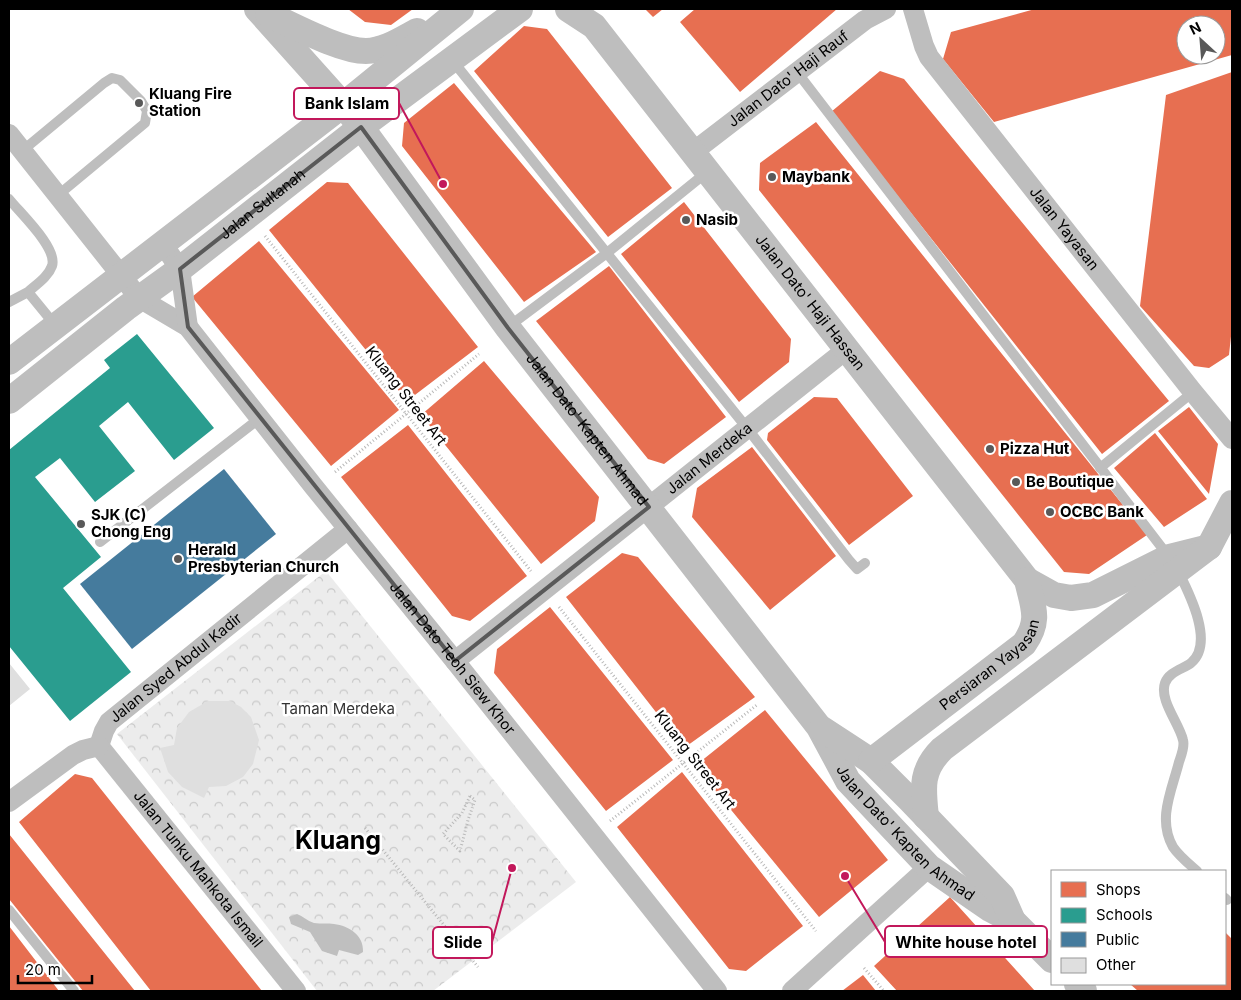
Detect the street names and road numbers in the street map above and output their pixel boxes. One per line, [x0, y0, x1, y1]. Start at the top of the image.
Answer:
street label: Jalan Dato' Haji Rauf [724, 26, 852, 131]
street label: Jalan Sultanah [215, 164, 309, 243]
street label: Jalan Yayasan [1026, 182, 1103, 274]
street label: Jalan Dato' Haji Hassan [751, 230, 870, 374]
street label: Kluang Street Art [362, 342, 451, 449]
street label: Jalan Dato' Kapten Ahmad [522, 349, 653, 509]
street label: Jalan Merdeka [662, 418, 756, 498]
street label: Jalan Dato Teoh Siew Khor [386, 578, 520, 739]
street label: Jalan Syed Abdul Kadir [106, 608, 246, 727]
street label: Persiaran Yayasan [935, 618, 1043, 714]
street label: Kluang Street Art [651, 706, 740, 813]
street label: Jalan Dato' Kapten Ahmad [832, 762, 979, 905]
street label: Jalan Tunku Mahkota Ismail [130, 786, 267, 951]

